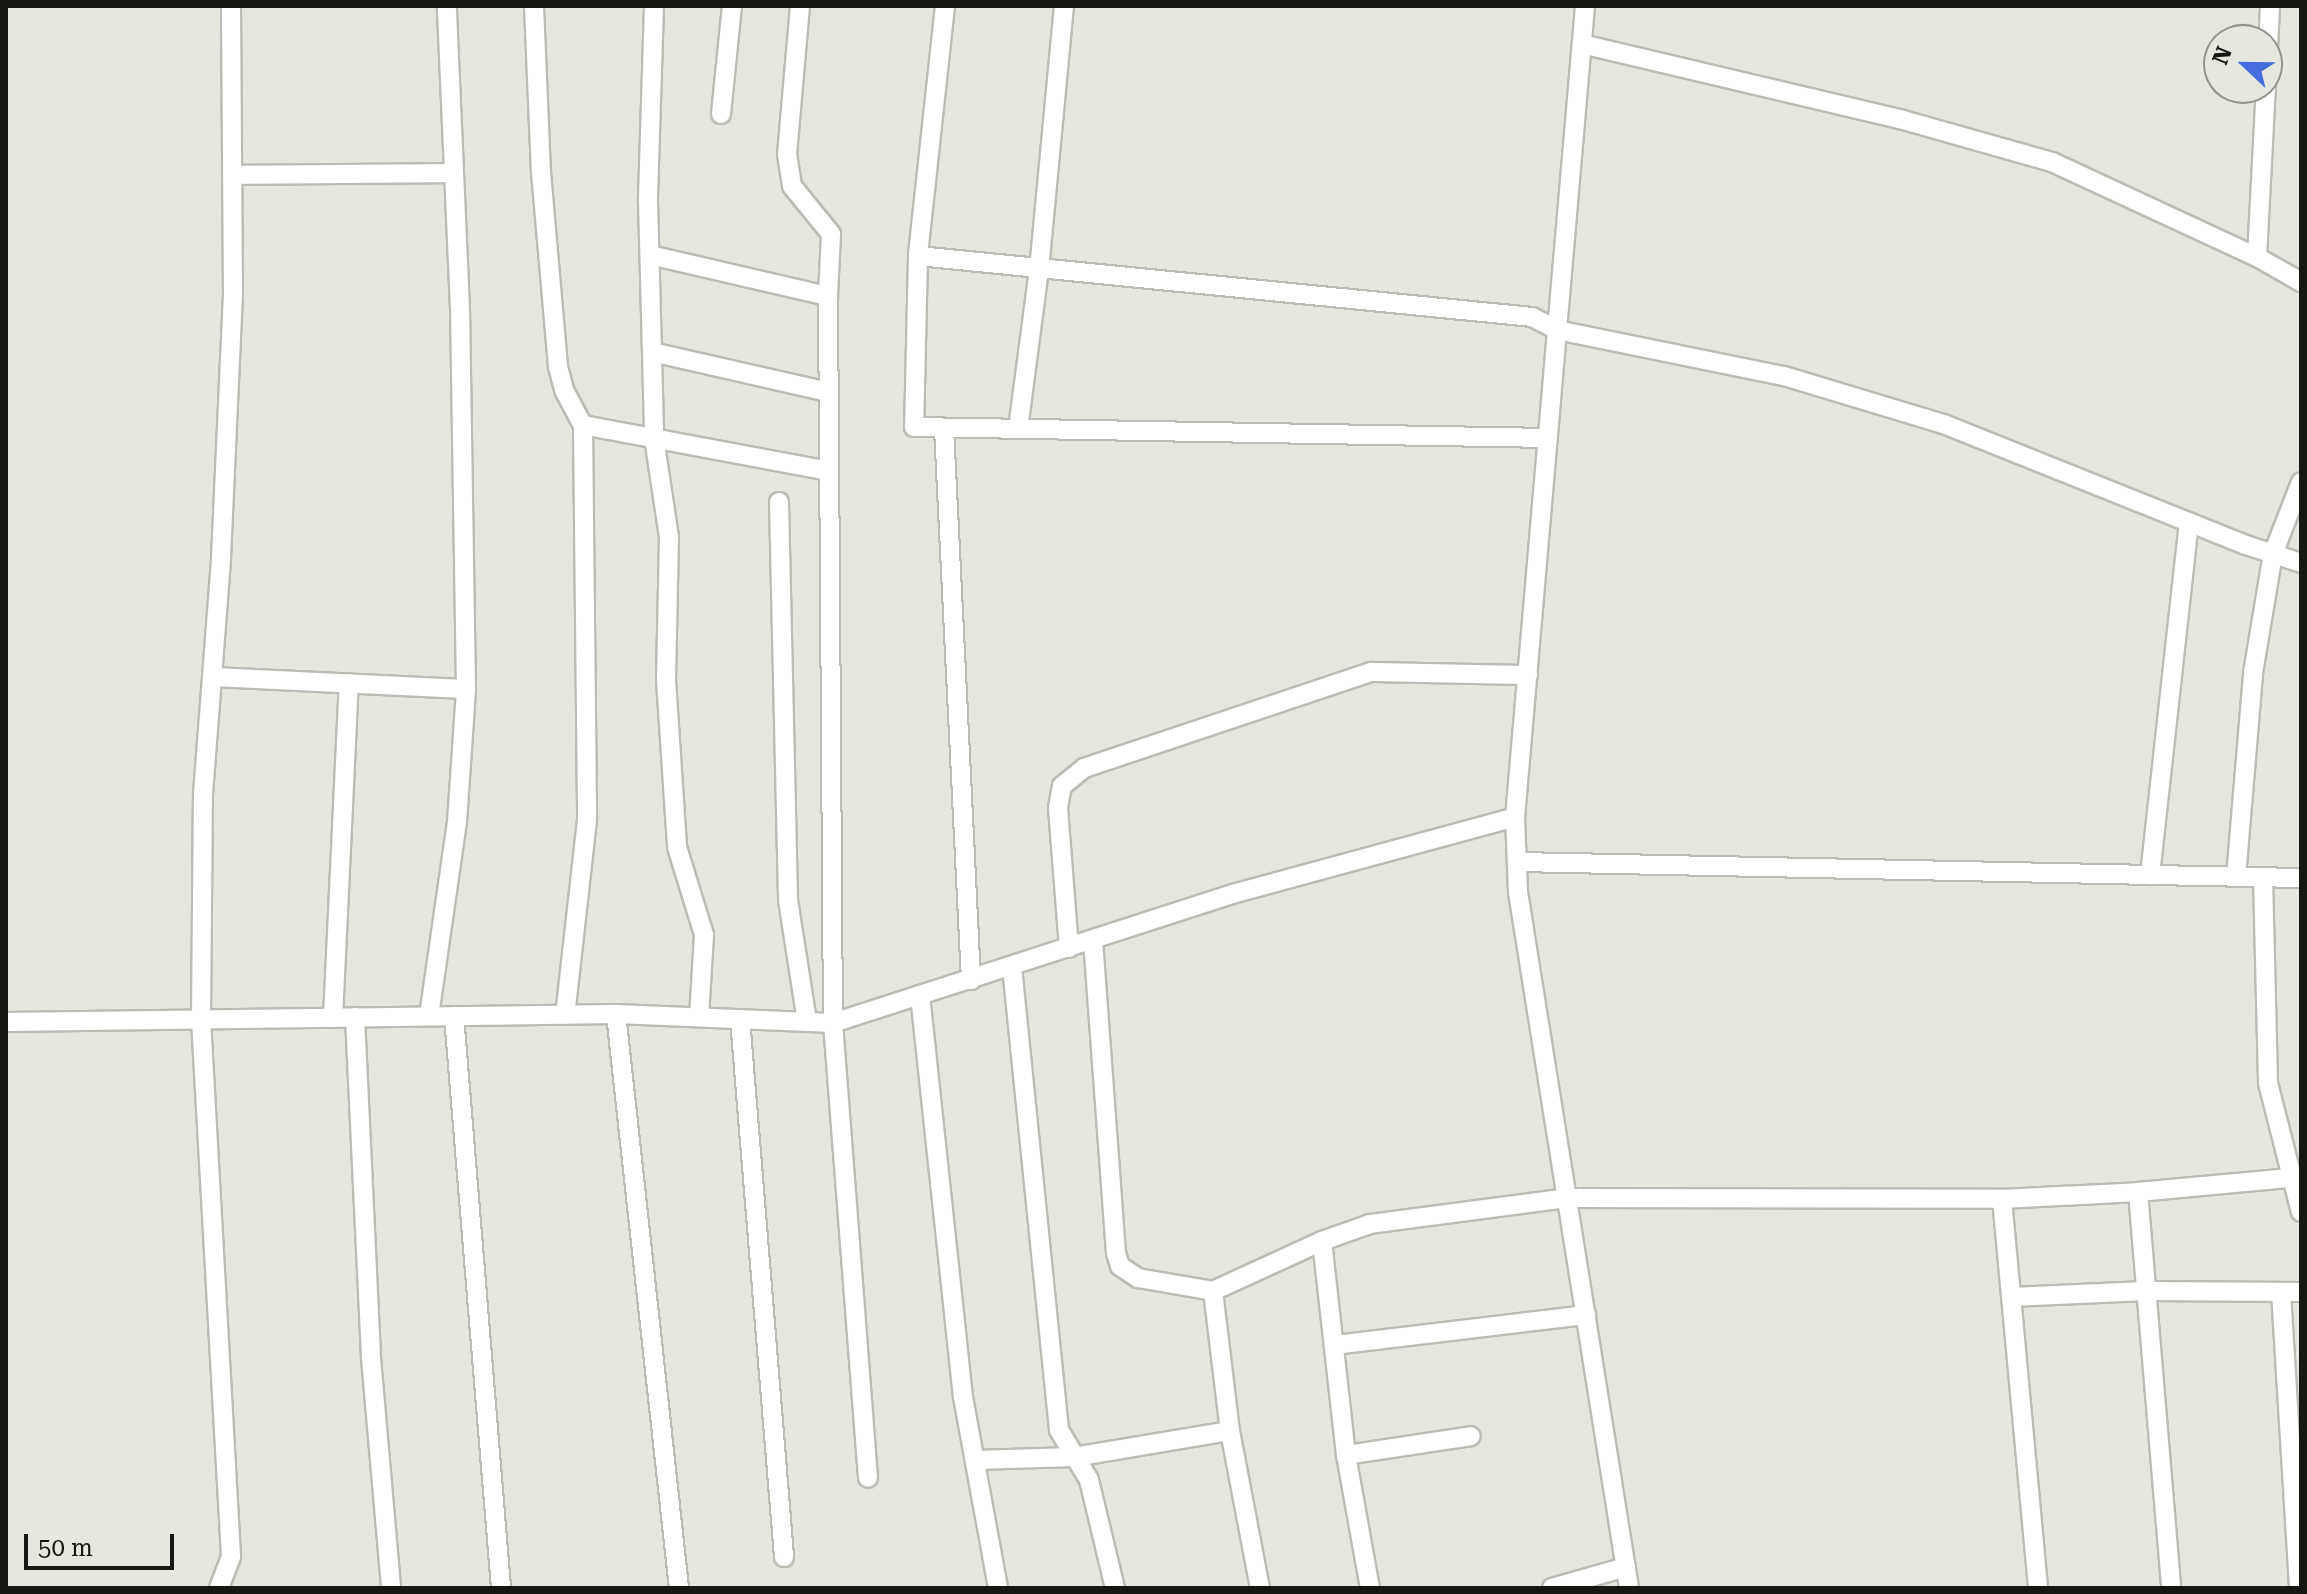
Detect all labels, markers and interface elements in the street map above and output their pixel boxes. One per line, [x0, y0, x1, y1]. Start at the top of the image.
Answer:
north arrow [2203, 24, 2283, 104]
text: N [2207, 43, 2237, 68]
scale bar [28, 1518, 178, 1568]
text: 50 m [38, 1534, 93, 1562]

